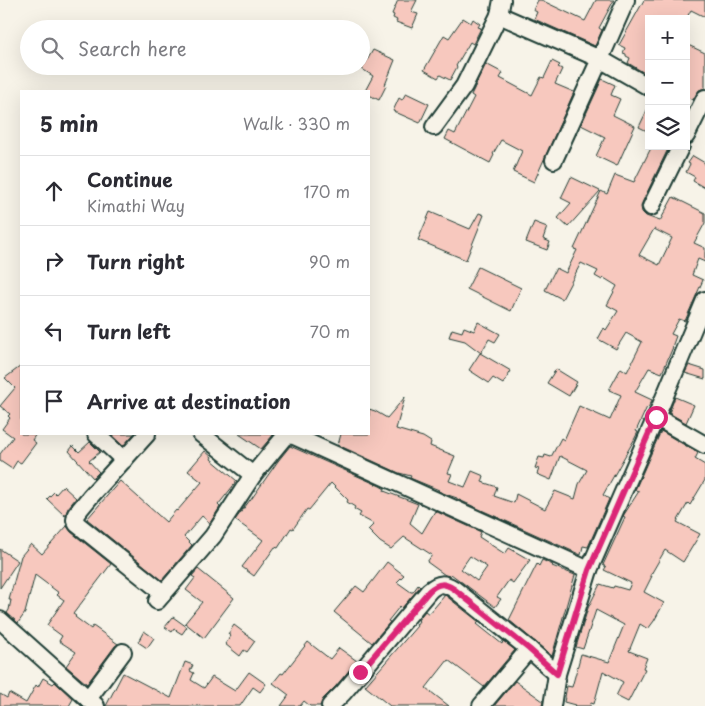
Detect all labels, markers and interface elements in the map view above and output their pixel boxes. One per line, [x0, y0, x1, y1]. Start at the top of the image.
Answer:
map controls [645, 15, 690, 150]
button: + [645, 15, 690, 60]
search box [20, 20, 370, 75]
icon: search [38, 34, 66, 62]
text: Search here [78, 34, 187, 62]
button: − [645, 60, 690, 105]
button: layers [645, 105, 690, 150]
text: 5 min [40, 107, 98, 139]
text: Walk · 330 m [243, 111, 350, 135]
text: Continue [87, 165, 173, 193]
icon: ahead [40, 177, 68, 205]
text: 170 m [304, 179, 350, 203]
text: Kimathi Way [87, 193, 185, 217]
icon: right [40, 247, 68, 275]
text: Turn right [87, 247, 185, 275]
text: 90 m [309, 249, 350, 273]
icon: left [40, 317, 68, 345]
text: Turn left [87, 317, 171, 345]
text: 70 m [310, 319, 350, 343]
icon: arrive [40, 387, 68, 415]
text: Arrive at destination [87, 387, 291, 415]
route start [645, 406, 668, 429]
route end [349, 661, 372, 684]

